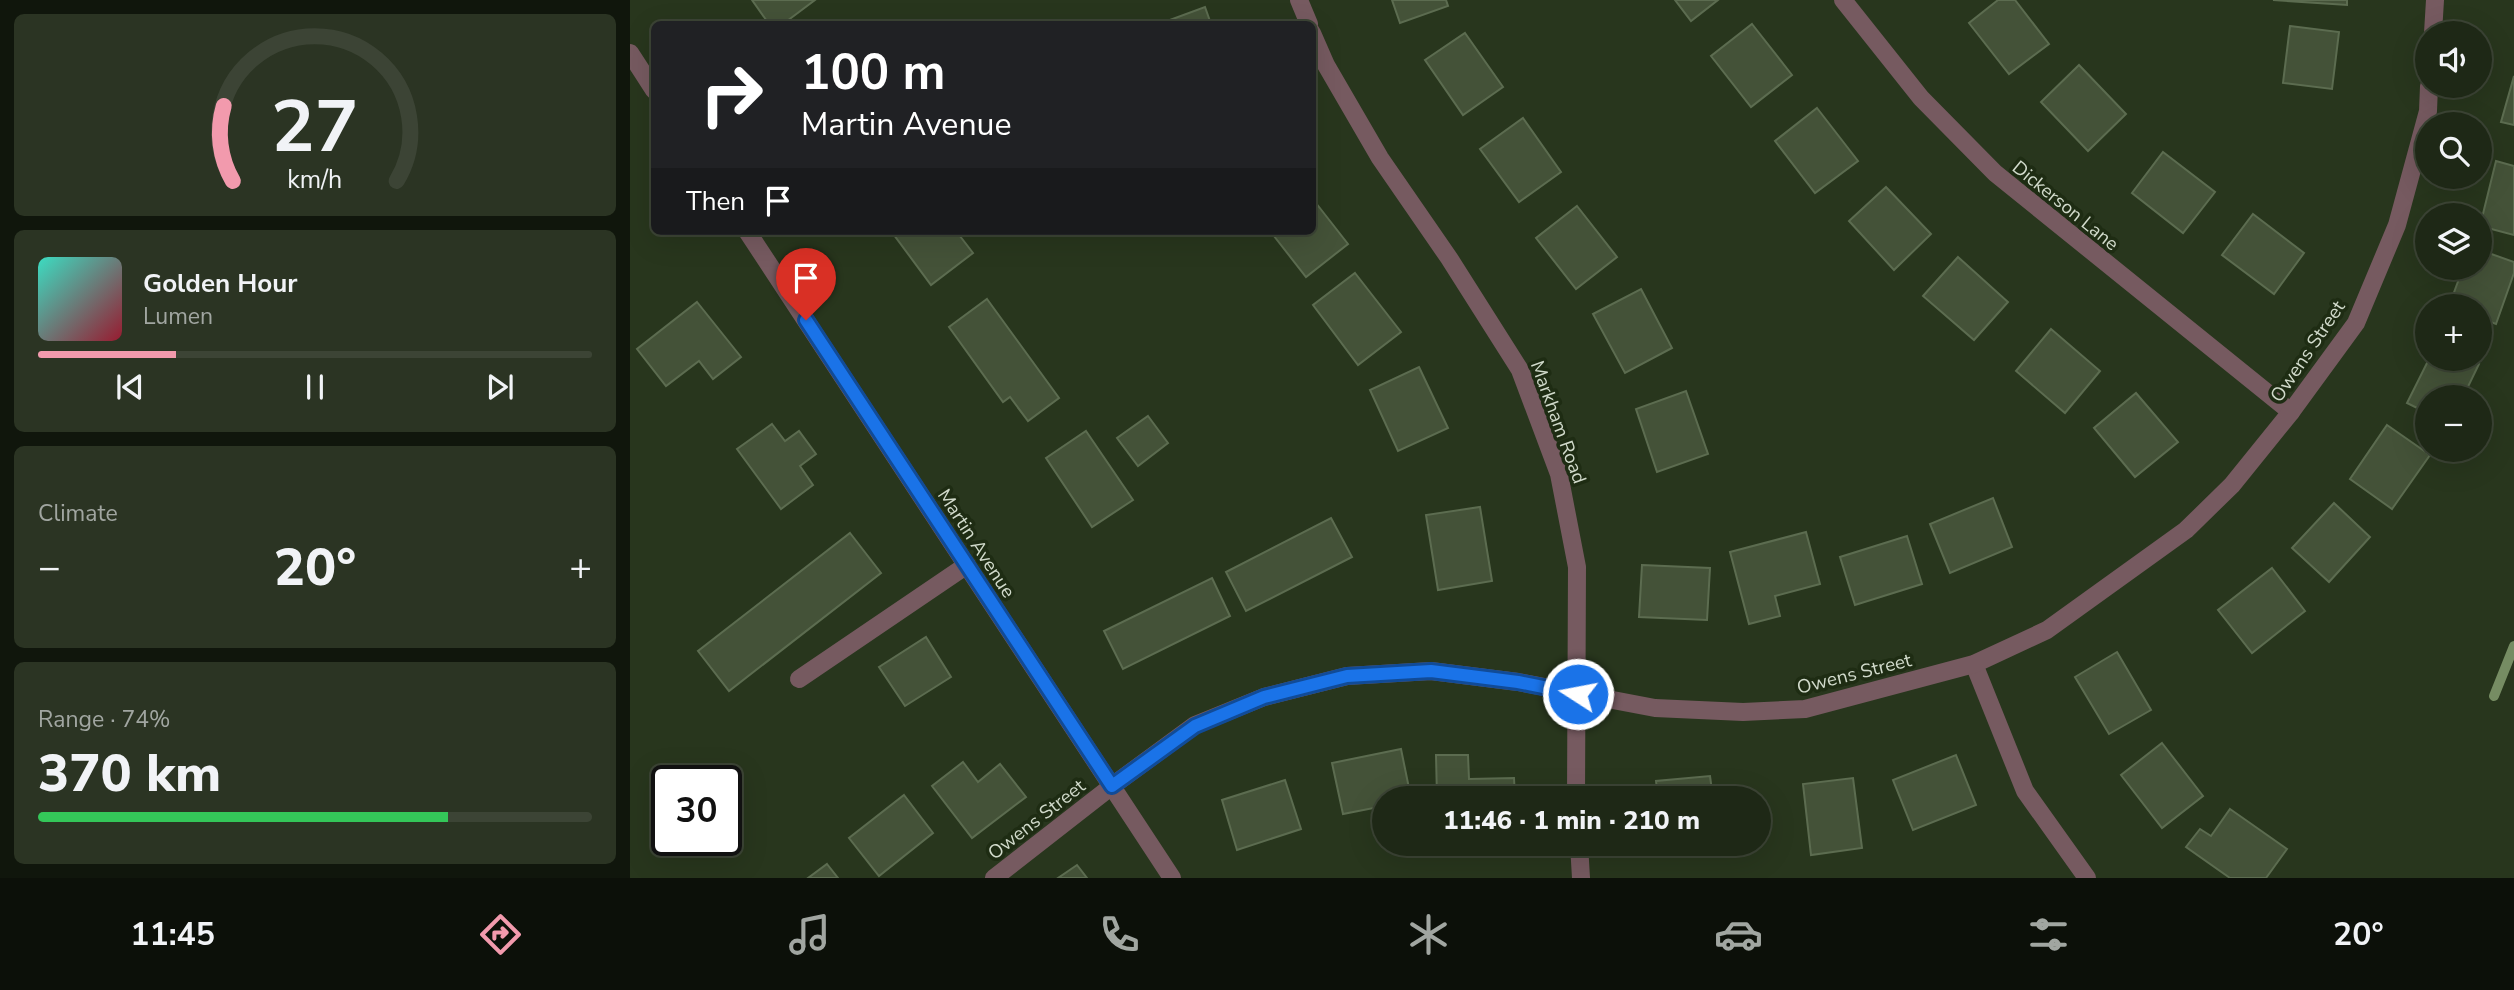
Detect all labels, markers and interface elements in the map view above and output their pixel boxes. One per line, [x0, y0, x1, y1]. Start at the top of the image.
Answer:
map controls [2415, 21, 2492, 462]
button: sound [2415, 21, 2492, 98]
text: 100 m [801, 39, 945, 106]
icon: right [686, 49, 777, 140]
text: 27 [271, 77, 359, 177]
text: Martin Avenue [801, 103, 1012, 146]
button: search [2415, 112, 2492, 189]
street label: Dickerson Lane [2007, 155, 2124, 257]
text: km/h [287, 163, 343, 197]
icon: arrive [759, 182, 797, 220]
text: Then [686, 184, 745, 219]
button: layers [2415, 203, 2492, 280]
pin [776, 248, 836, 320]
icon: arrive [787, 259, 825, 297]
text: Golden Hour [143, 266, 298, 301]
button: + [2415, 294, 2492, 371]
street label: Owens Street [2264, 295, 2352, 407]
text: Lumen [143, 301, 213, 332]
street label: Markham Road [1524, 357, 1592, 487]
icon: previous [111, 368, 149, 406]
icon: pause [296, 368, 334, 406]
icon: next [481, 368, 519, 406]
button: − [2415, 385, 2492, 462]
street label: Martin Avenue [931, 484, 1021, 603]
text: Climate [38, 498, 118, 529]
text: 20° [274, 532, 356, 603]
text: − [38, 542, 61, 593]
text: + [569, 542, 592, 593]
street label: Owens Street [1794, 647, 1915, 701]
position arrow [1541, 657, 1615, 731]
text: Range · 74% [38, 704, 170, 735]
text: 370 km [38, 738, 221, 809]
speed limit sign: 30 [651, 765, 742, 856]
street label: Owens Street [982, 773, 1091, 866]
text: 11:46 · 1 min · 210 m [1443, 803, 1700, 838]
icon: directions [476, 910, 525, 959]
icon: music [785, 910, 834, 959]
icon: phone [1095, 910, 1144, 959]
icon: climate [1404, 910, 1453, 959]
icon: car [1714, 910, 1763, 959]
icon: filters [2024, 910, 2073, 959]
text: 11:45 [130, 913, 215, 956]
text: 20° [2333, 913, 2384, 956]

